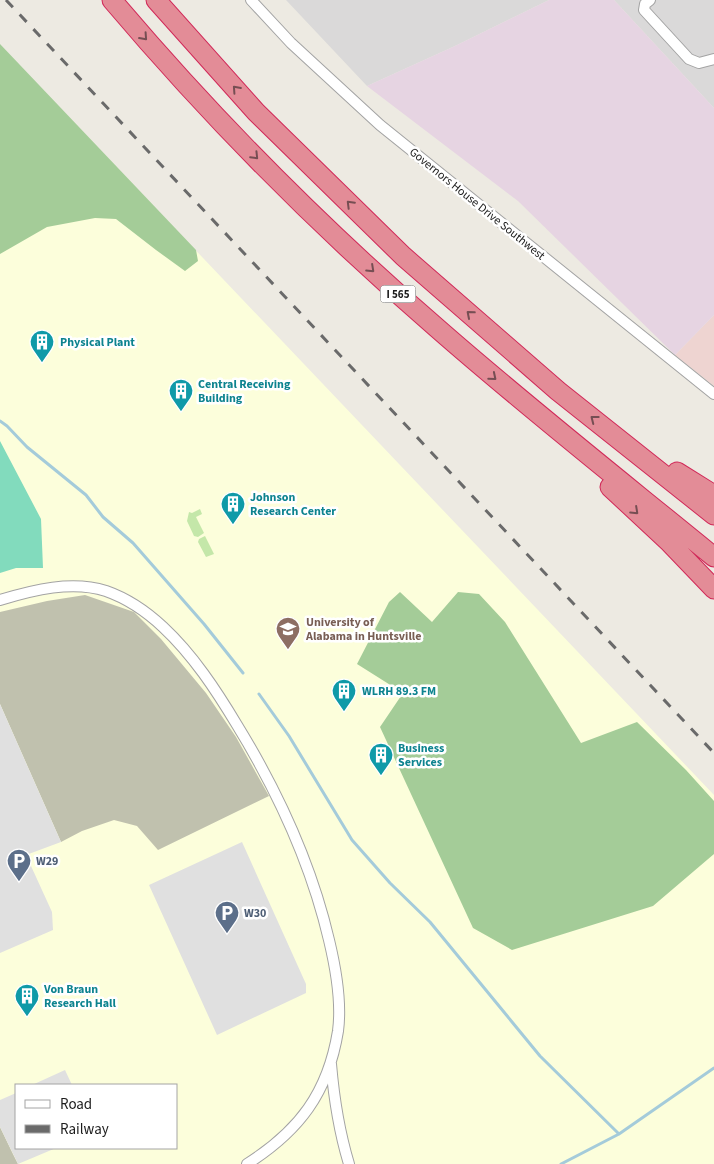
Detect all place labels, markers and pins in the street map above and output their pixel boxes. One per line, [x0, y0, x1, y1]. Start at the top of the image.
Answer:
building icon: Physical Plant [29, 329, 55, 363]
place label: Physical Plant [60, 334, 135, 351]
place label: Central Receiving Building [198, 376, 291, 407]
building icon: Central Receiving Building [168, 378, 194, 412]
place label: Johnson Research Center [250, 489, 336, 520]
building icon: Johnson Research Center [220, 491, 246, 525]
place label: University of Alabama in Huntsville [305, 614, 422, 645]
school or university icon: University of Alabama in Huntsville [275, 616, 301, 650]
building icon: WLRH 89.3 FM [331, 678, 357, 712]
place label: WLRH 89.3 FM [362, 683, 436, 700]
place label: Business Services [398, 740, 444, 771]
building icon: Business Services [368, 742, 394, 776]
parking icon: W29 [6, 848, 32, 882]
place label: W29 [36, 853, 58, 870]
parking icon: W30 [214, 900, 240, 934]
place label: W30 [244, 905, 266, 922]
place label: Von Braun Research Hall [43, 981, 117, 1012]
building icon: Von Braun Research Hall [14, 983, 40, 1017]

